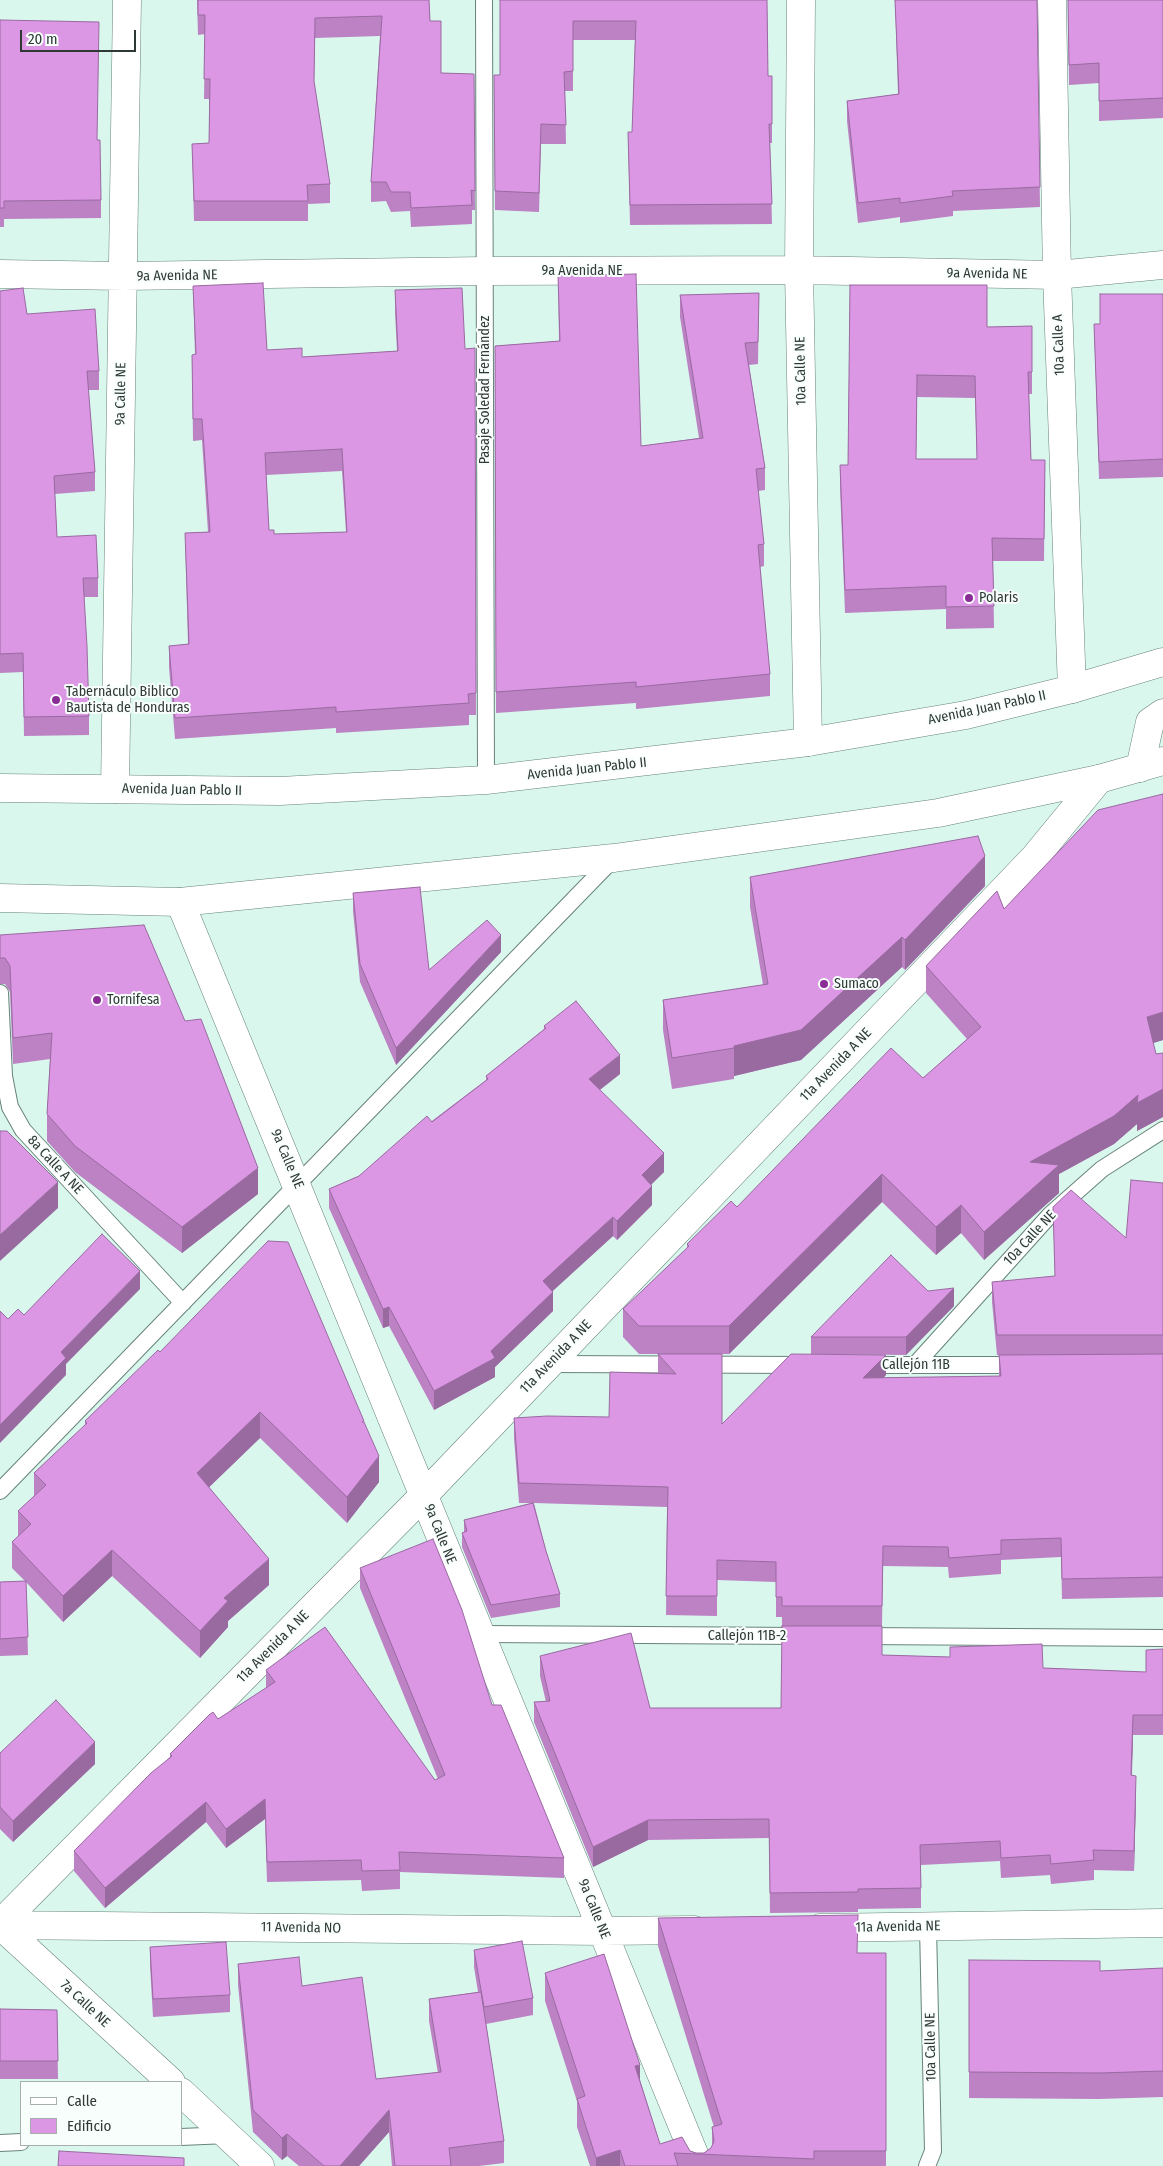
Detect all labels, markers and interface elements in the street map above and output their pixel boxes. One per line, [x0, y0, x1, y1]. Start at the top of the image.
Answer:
scale bar [22, 20, 139, 52]
text: 20 m [28, 30, 58, 48]
street label: 9a Avenida NE [542, 263, 622, 279]
street label: 9a Avenida NE [946, 265, 1028, 283]
street label: 9a Avenida NE [136, 267, 218, 285]
street label: 10a Calle A [1050, 314, 1068, 376]
street label: Pasaje Soledad Fernández [477, 316, 493, 464]
street label: 10a Calle NE [792, 336, 810, 406]
street label: 9a Calle NE [112, 362, 130, 426]
place label: Polaris [979, 590, 1018, 606]
marker: Polaris [963, 592, 975, 604]
place label: Tabernáculo Biblico Bautista de Honduras [66, 684, 190, 716]
street label: Avenida Juan Pablo II [926, 687, 1048, 729]
marker: Tabernáculo Biblico Bautista de Honduras [50, 694, 62, 706]
street label: Avenida Juan Pablo II [526, 754, 648, 784]
street label: Avenida Juan Pablo II [122, 781, 242, 799]
place label: Sumaco [834, 976, 879, 992]
marker: Sumaco [818, 978, 830, 990]
place label: Tornifesa [107, 992, 160, 1008]
marker: Tornifesa [91, 994, 103, 1006]
street label: 11a Avenida A NE [797, 1025, 875, 1105]
street label: 9a Calle NE [267, 1127, 307, 1191]
street label: 8a Calle A NE [24, 1132, 86, 1198]
street label: 10a Calle NE [1000, 1207, 1060, 1269]
street label: 11a Avenida A NE [517, 1317, 595, 1397]
street label: Callejón 11B [882, 1357, 950, 1373]
street label: 9a Calle NE [420, 1502, 460, 1566]
street label: 11a Avenida A NE [233, 1607, 313, 1687]
street label: Callejón 11B-2 [708, 1628, 786, 1644]
street label: 9a Calle NE [574, 1877, 614, 1941]
street label: 11a Avenida NE [855, 1918, 941, 1936]
street label: 11 Avenida NO [261, 1919, 341, 1937]
street label: 7a Calle NE [57, 1977, 113, 2031]
street label: 10a Calle NE [922, 2012, 940, 2082]
legend [20, 2081, 182, 2146]
text: Calle [67, 2092, 97, 2110]
text: Edificio [67, 2117, 112, 2135]

